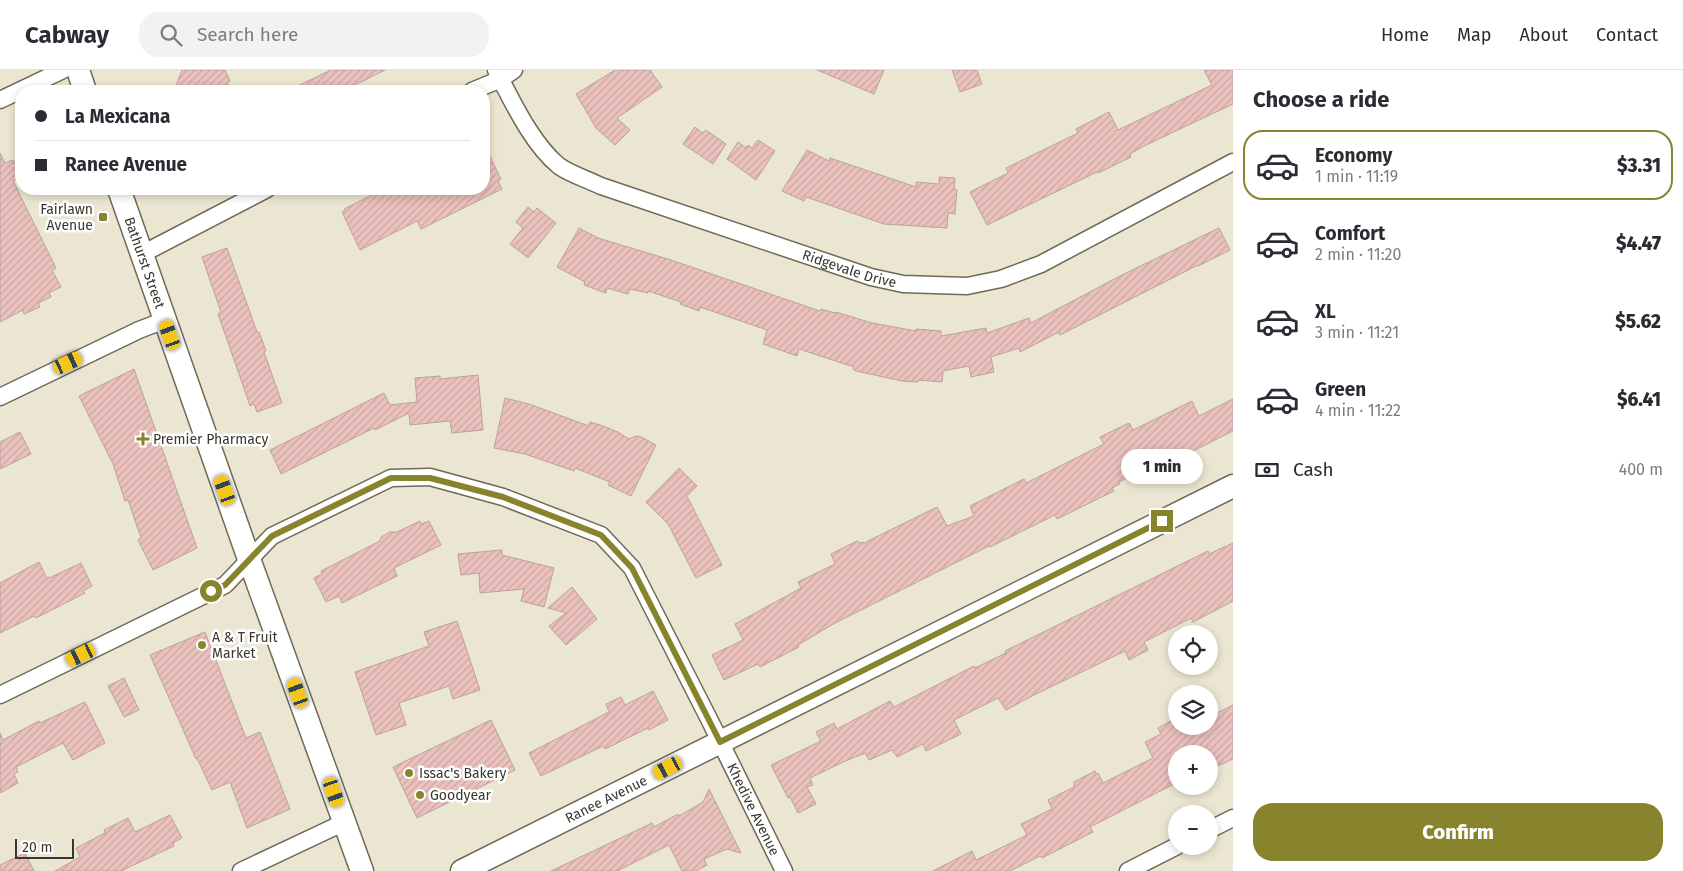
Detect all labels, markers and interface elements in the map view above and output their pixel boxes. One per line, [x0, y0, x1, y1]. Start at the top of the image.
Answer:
search box [139, 12, 489, 57]
text: Cabway [25, 21, 109, 49]
icon: search [157, 21, 185, 49]
text: Search here [197, 23, 298, 46]
text: Home [1381, 24, 1429, 46]
text: Map [1457, 24, 1491, 46]
text: About [1519, 24, 1568, 46]
text: Contact [1596, 24, 1658, 46]
text: Choose a ride [1253, 86, 1389, 113]
text: La Mexicana [65, 105, 170, 128]
icon: car [1255, 143, 1300, 188]
text: Economy [1315, 144, 1392, 167]
text: Ranee Avenue [65, 153, 187, 176]
text: $3.31 [1617, 154, 1661, 177]
text: 1 min · 11:19 [1315, 167, 1398, 186]
place label: Fairlawn Avenue [40, 201, 93, 234]
marker: Fairlawn Avenue [97, 211, 109, 223]
street label: Bathurst Street [120, 215, 169, 312]
icon: car [1255, 221, 1300, 266]
text: Comfort [1315, 222, 1385, 245]
text: $4.47 [1616, 232, 1661, 255]
text: 2 min · 11:20 [1315, 245, 1401, 264]
street label: Ridgevale Drive [800, 246, 898, 291]
icon: car [1255, 299, 1300, 344]
text: XL [1315, 300, 1336, 323]
text: $5.62 [1615, 310, 1661, 333]
car [157, 318, 182, 352]
text: 3 min · 11:21 [1315, 323, 1399, 342]
car [51, 350, 84, 376]
icon: car [1255, 377, 1300, 422]
text: Green [1315, 378, 1366, 401]
text: $6.41 [1617, 388, 1661, 411]
text: 4 min · 11:22 [1315, 401, 1401, 420]
place label: Premier Pharmacy [153, 431, 269, 448]
marker: Premier Pharmacy [137, 433, 149, 445]
callout: 1 min [1121, 448, 1203, 484]
icon: cash [1253, 456, 1281, 484]
text: 1 min [1143, 457, 1181, 476]
text: Cash [1293, 458, 1334, 481]
text: 400 m [1619, 460, 1663, 479]
car [212, 473, 237, 507]
route end [1151, 510, 1173, 532]
route start [200, 580, 222, 602]
map controls [1168, 625, 1218, 855]
button: locate [1168, 625, 1218, 675]
place label: A & T Fruit Market [212, 629, 278, 662]
marker: A & T Fruit Market [196, 639, 208, 651]
car [64, 642, 97, 668]
car [285, 676, 310, 710]
button: layers [1168, 685, 1218, 735]
button: + [1168, 745, 1218, 795]
car [651, 755, 684, 781]
street label: Khedive Avenue [723, 760, 783, 859]
place label: Issac's Bakery [419, 765, 507, 782]
marker: Issac's Bakery [403, 767, 415, 779]
street label: Ranee Avenue [562, 772, 650, 827]
car [322, 775, 345, 809]
place label: Goodyear [430, 787, 491, 804]
marker: Goodyear [414, 789, 426, 801]
button: Confirm [1253, 803, 1663, 861]
button: − [1168, 805, 1218, 855]
scale bar [15, 836, 74, 859]
text: 20 m [22, 839, 52, 856]

